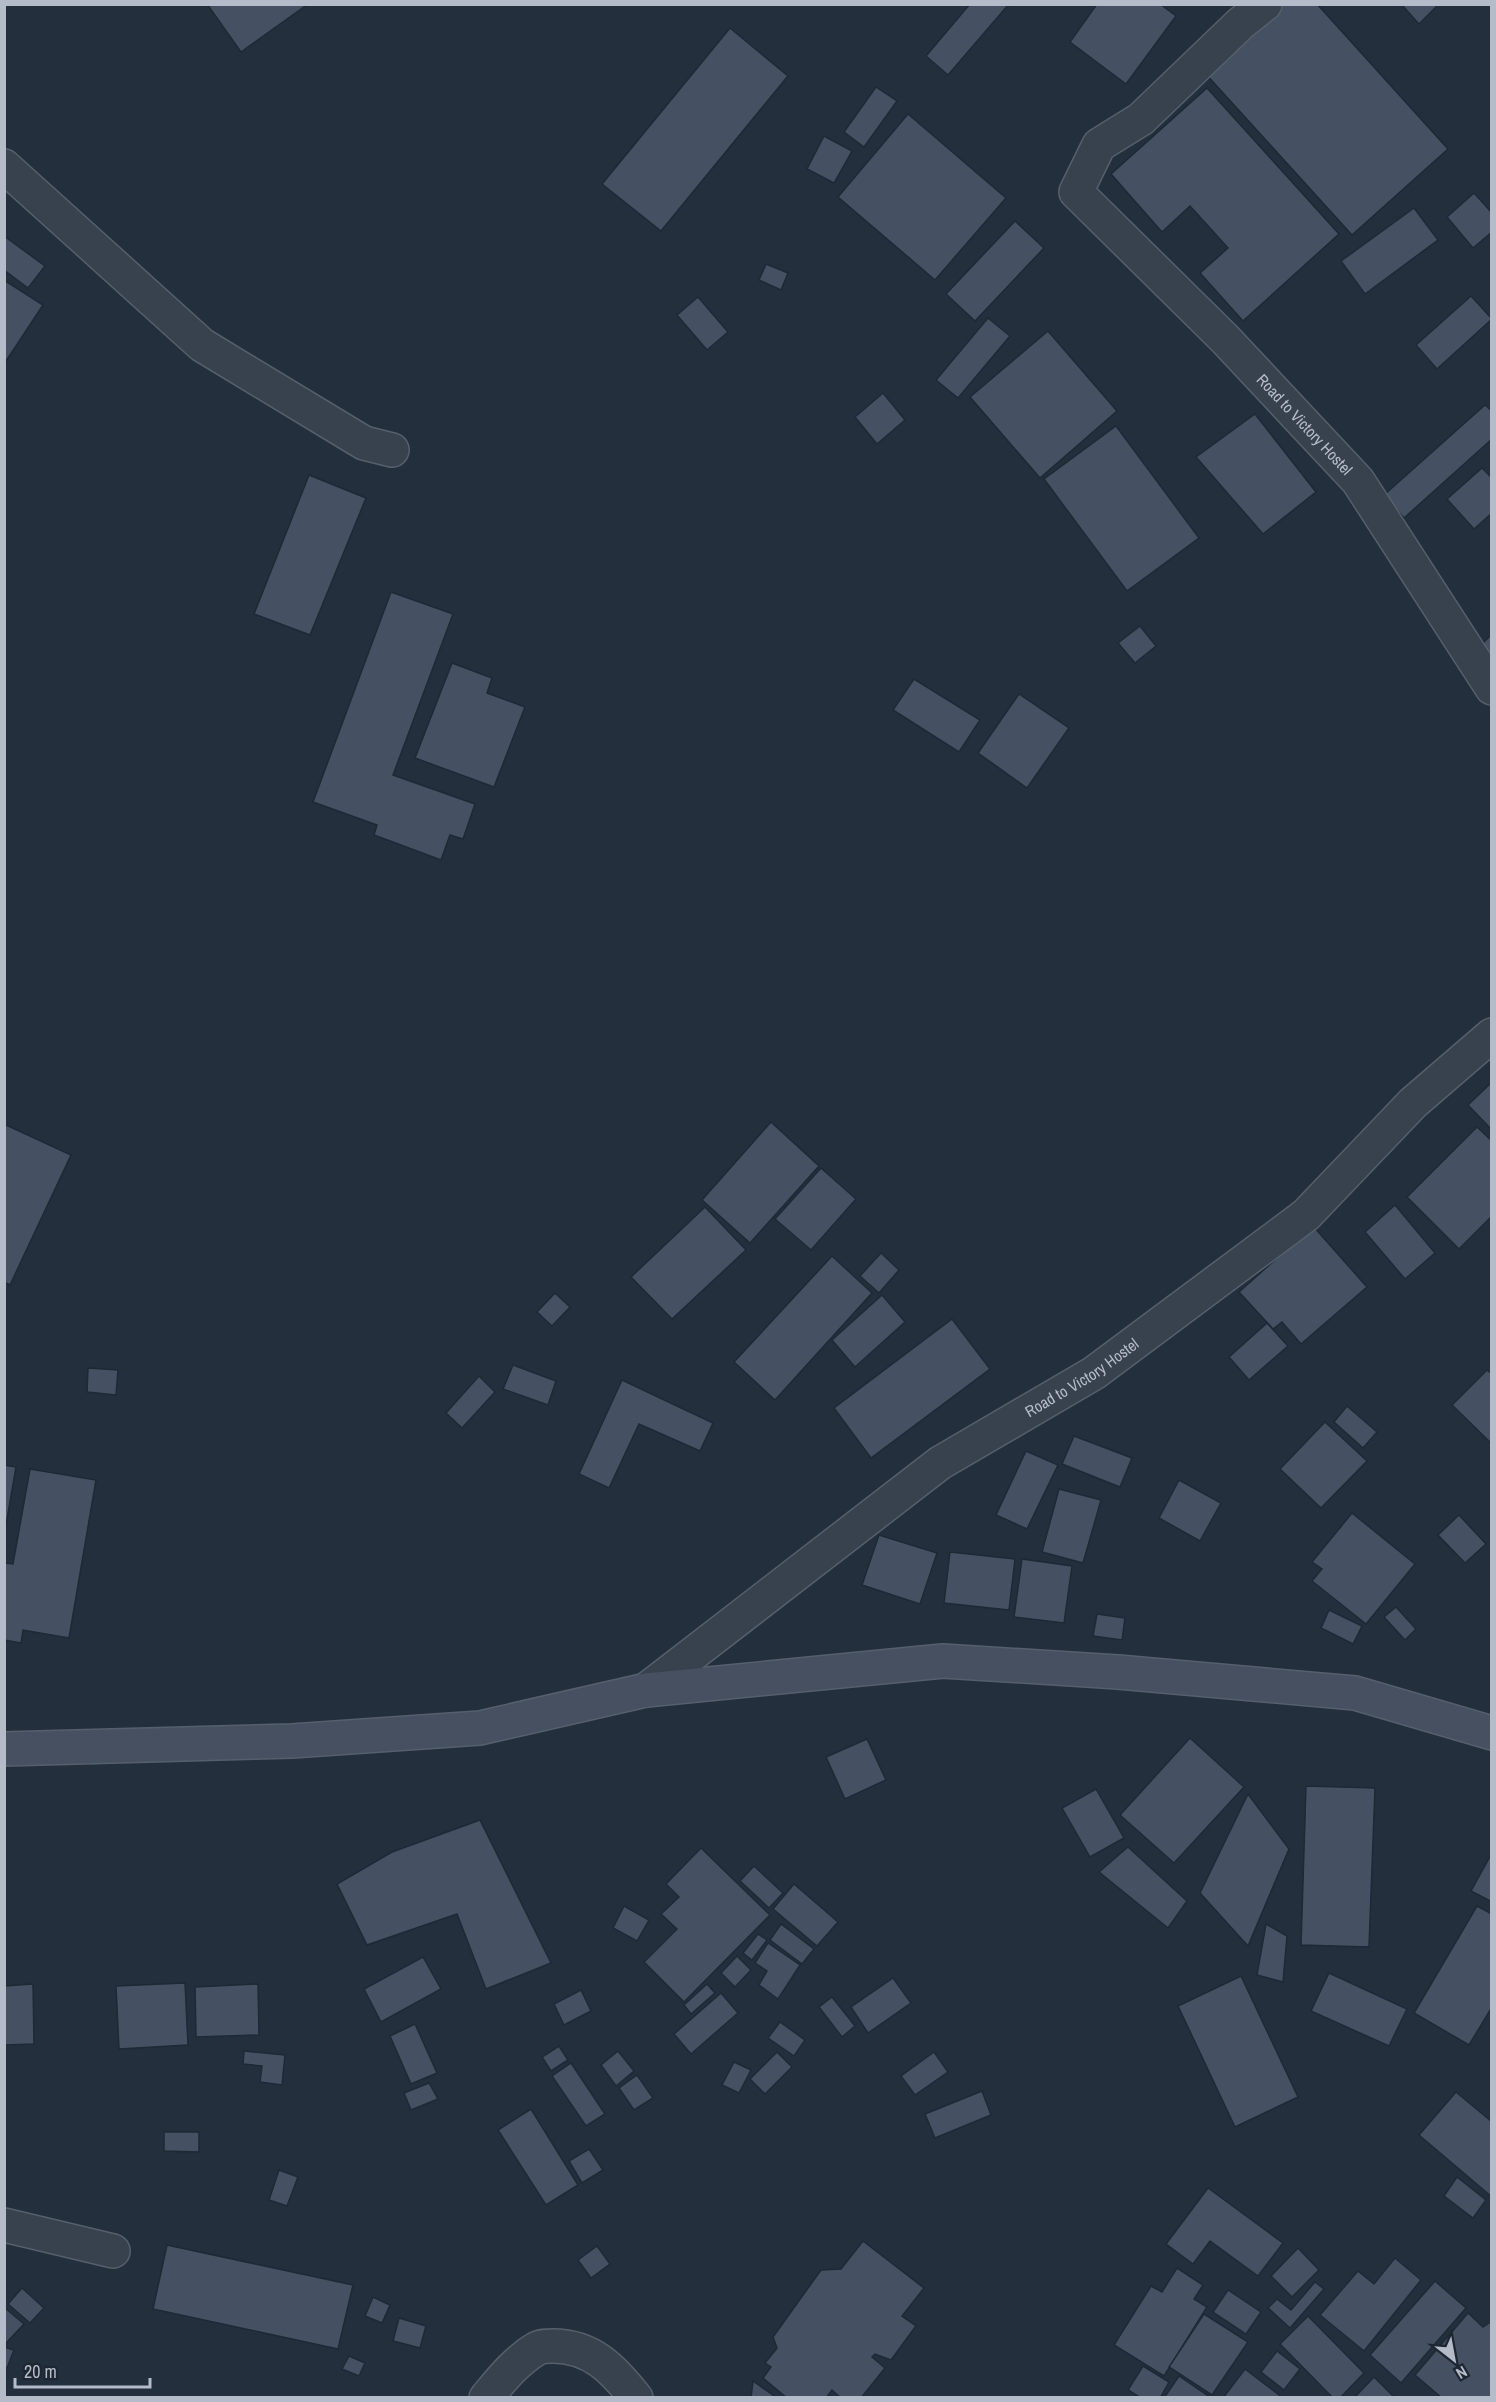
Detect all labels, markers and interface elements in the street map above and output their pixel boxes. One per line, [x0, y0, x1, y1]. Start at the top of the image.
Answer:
street label: Road to Victory Hostel [1252, 369, 1358, 480]
street label: Road to Victory Hostel [1021, 1333, 1143, 1422]
north arrow [1424, 2330, 1484, 2390]
scale bar [15, 2351, 150, 2389]
text: 20 m [24, 2359, 57, 2384]
text: N [1452, 2361, 1471, 2385]

